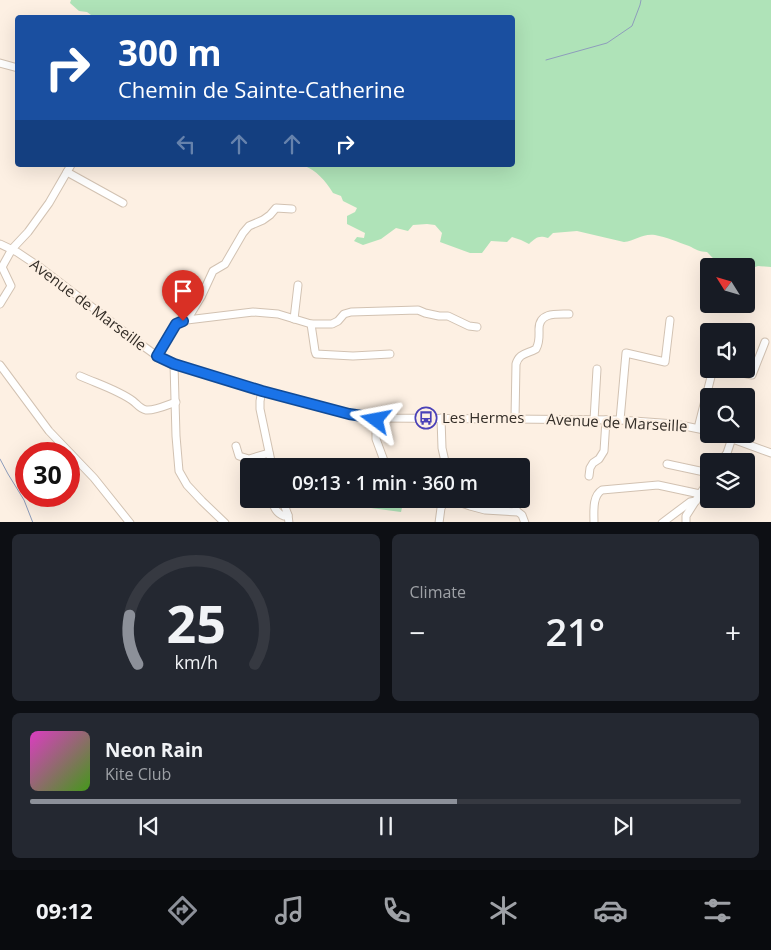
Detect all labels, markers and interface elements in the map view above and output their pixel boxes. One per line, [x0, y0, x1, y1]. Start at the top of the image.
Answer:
text: 300 m [118, 29, 222, 76]
icon: right [35, 35, 100, 100]
text: Chemin de Sainte-Catherine [118, 74, 405, 104]
icon: left [172, 130, 200, 158]
icon: ahead [225, 130, 253, 158]
icon: ahead [278, 130, 306, 158]
icon: right [331, 130, 359, 158]
street label: Avenue de Marseille [26, 254, 151, 355]
north arrow [700, 258, 755, 312]
map controls [700, 258, 755, 508]
pin [162, 270, 204, 321]
icon: arrive [169, 277, 197, 305]
button: sound [700, 323, 755, 378]
button: search [700, 388, 755, 443]
position arrow [349, 393, 401, 445]
bus stop icon: Les Hermes [414, 406, 438, 430]
place label: Les Hermes [442, 407, 524, 427]
street label: Avenue de Marseille [546, 408, 688, 436]
speed limit sign: 30 [15, 442, 80, 507]
button: layers [700, 453, 755, 508]
text: 09:13 · 1 min · 360 m [292, 470, 478, 496]
text: Climate [410, 581, 466, 603]
text: 25 [166, 587, 225, 658]
text: 21° [545, 605, 605, 657]
text: − [410, 613, 426, 651]
text: + [725, 613, 741, 651]
text: km/h [174, 650, 217, 674]
text: Neon Rain [105, 737, 203, 763]
text: Kite Club [105, 763, 171, 785]
icon: previous [135, 812, 163, 840]
icon: pause [372, 812, 400, 840]
icon: next [609, 812, 637, 840]
icon: directions [165, 893, 200, 928]
icon: music [272, 893, 307, 928]
icon: phone [379, 893, 414, 928]
icon: climate [486, 893, 521, 928]
icon: car [593, 893, 628, 928]
icon: filters [700, 893, 735, 928]
text: 09:12 [36, 895, 93, 925]

